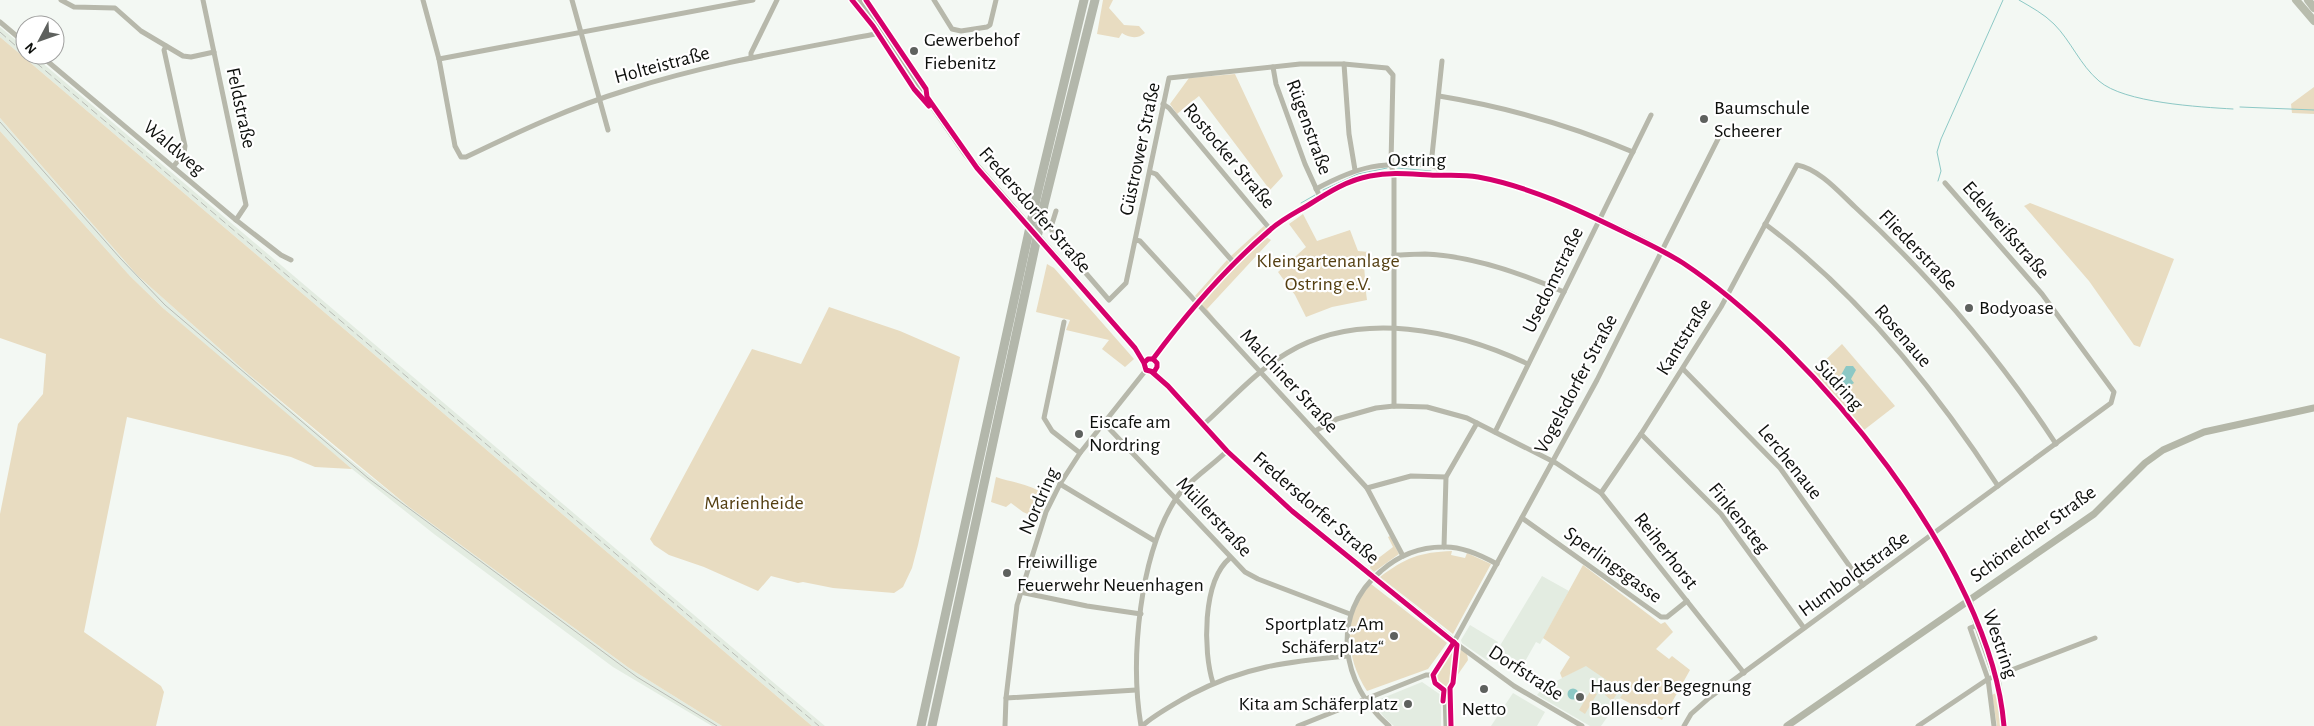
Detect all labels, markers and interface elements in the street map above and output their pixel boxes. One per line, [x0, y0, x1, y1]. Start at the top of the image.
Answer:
north arrow [15, 15, 65, 65]
place label: Gewerbehof Fiebenitz [924, 30, 1020, 73]
text: N [22, 40, 39, 56]
street label: Holteistraße [612, 43, 712, 87]
marker: Gewerbehof Fiebenitz [908, 45, 920, 57]
street label: Feldstraße [223, 66, 259, 150]
street label: Rügenstraße [1283, 77, 1335, 177]
street label: Güstrower Straße [1116, 81, 1164, 217]
place label: Baumschule Scheerer [1714, 98, 1810, 141]
street label: Rostocker Straße [1179, 100, 1279, 212]
marker: Baumschule Scheerer [1698, 113, 1710, 125]
street label: Waldweg [140, 117, 209, 179]
street label: Fredersdorfer Straße [975, 143, 1095, 277]
street label: Ostring [1388, 150, 1446, 170]
street label: Edelweißstraße [1959, 177, 2053, 283]
street label: Fliederstraße [1875, 206, 1961, 294]
street label: Usedomstraße [1519, 224, 1587, 336]
park label: Kleingartenanlage Ostring e.V. [1256, 251, 1400, 294]
street label: Kantstraße [1653, 295, 1715, 379]
place label: Bodyoase [1979, 298, 2054, 318]
street label: Rosenaue [1871, 301, 1935, 371]
marker: Bodyoase [1963, 302, 1975, 314]
street label: Vogelsdorfer Straße [1531, 311, 1621, 457]
street label: Malchiner Straße [1236, 325, 1342, 437]
street label: Südring [1811, 356, 1867, 415]
place label: Eiscafe am Nordring [1089, 412, 1171, 455]
street label: Lerchenaue [1754, 421, 1826, 503]
marker: Eiscafe am Nordring [1073, 428, 1085, 440]
street label: Fredersdorfer Straße [1249, 448, 1383, 568]
street label: Nordring [1015, 464, 1063, 538]
street label: Müllerstraße [1172, 473, 1256, 561]
street label: Finkensteg [1705, 479, 1774, 557]
street label: Schöneicher Straße [1967, 482, 2099, 586]
park label: Marienheide [704, 493, 804, 513]
street label: Reiherhorst [1630, 509, 1702, 593]
street label: Sperlingsgasse [1560, 523, 1666, 607]
street label: Humboldtstraße [1795, 527, 1913, 621]
place label: Freiwillige Feuerwehr Neuenhagen [1017, 552, 1204, 595]
marker: Freiwillige Feuerwehr Neuenhagen [1001, 567, 1013, 579]
street label: Westring [1979, 607, 2021, 681]
place label: Sportplatz „Am Schäferplatz“ [1265, 614, 1384, 657]
marker: Sportplatz „Am Schäferplatz“ [1388, 630, 1400, 642]
street label: Dorfstraße [1485, 642, 1567, 704]
place label: Haus der Begegnung Bollensdorf [1590, 676, 1751, 719]
marker: Netto [1478, 683, 1490, 695]
marker: Haus der Begegnung Bollensdorf [1574, 691, 1586, 703]
place label: Kita am Schäferplatz [1238, 694, 1398, 714]
marker: Kita am Schäferplatz [1402, 698, 1414, 710]
place label: Netto [1462, 699, 1506, 719]

